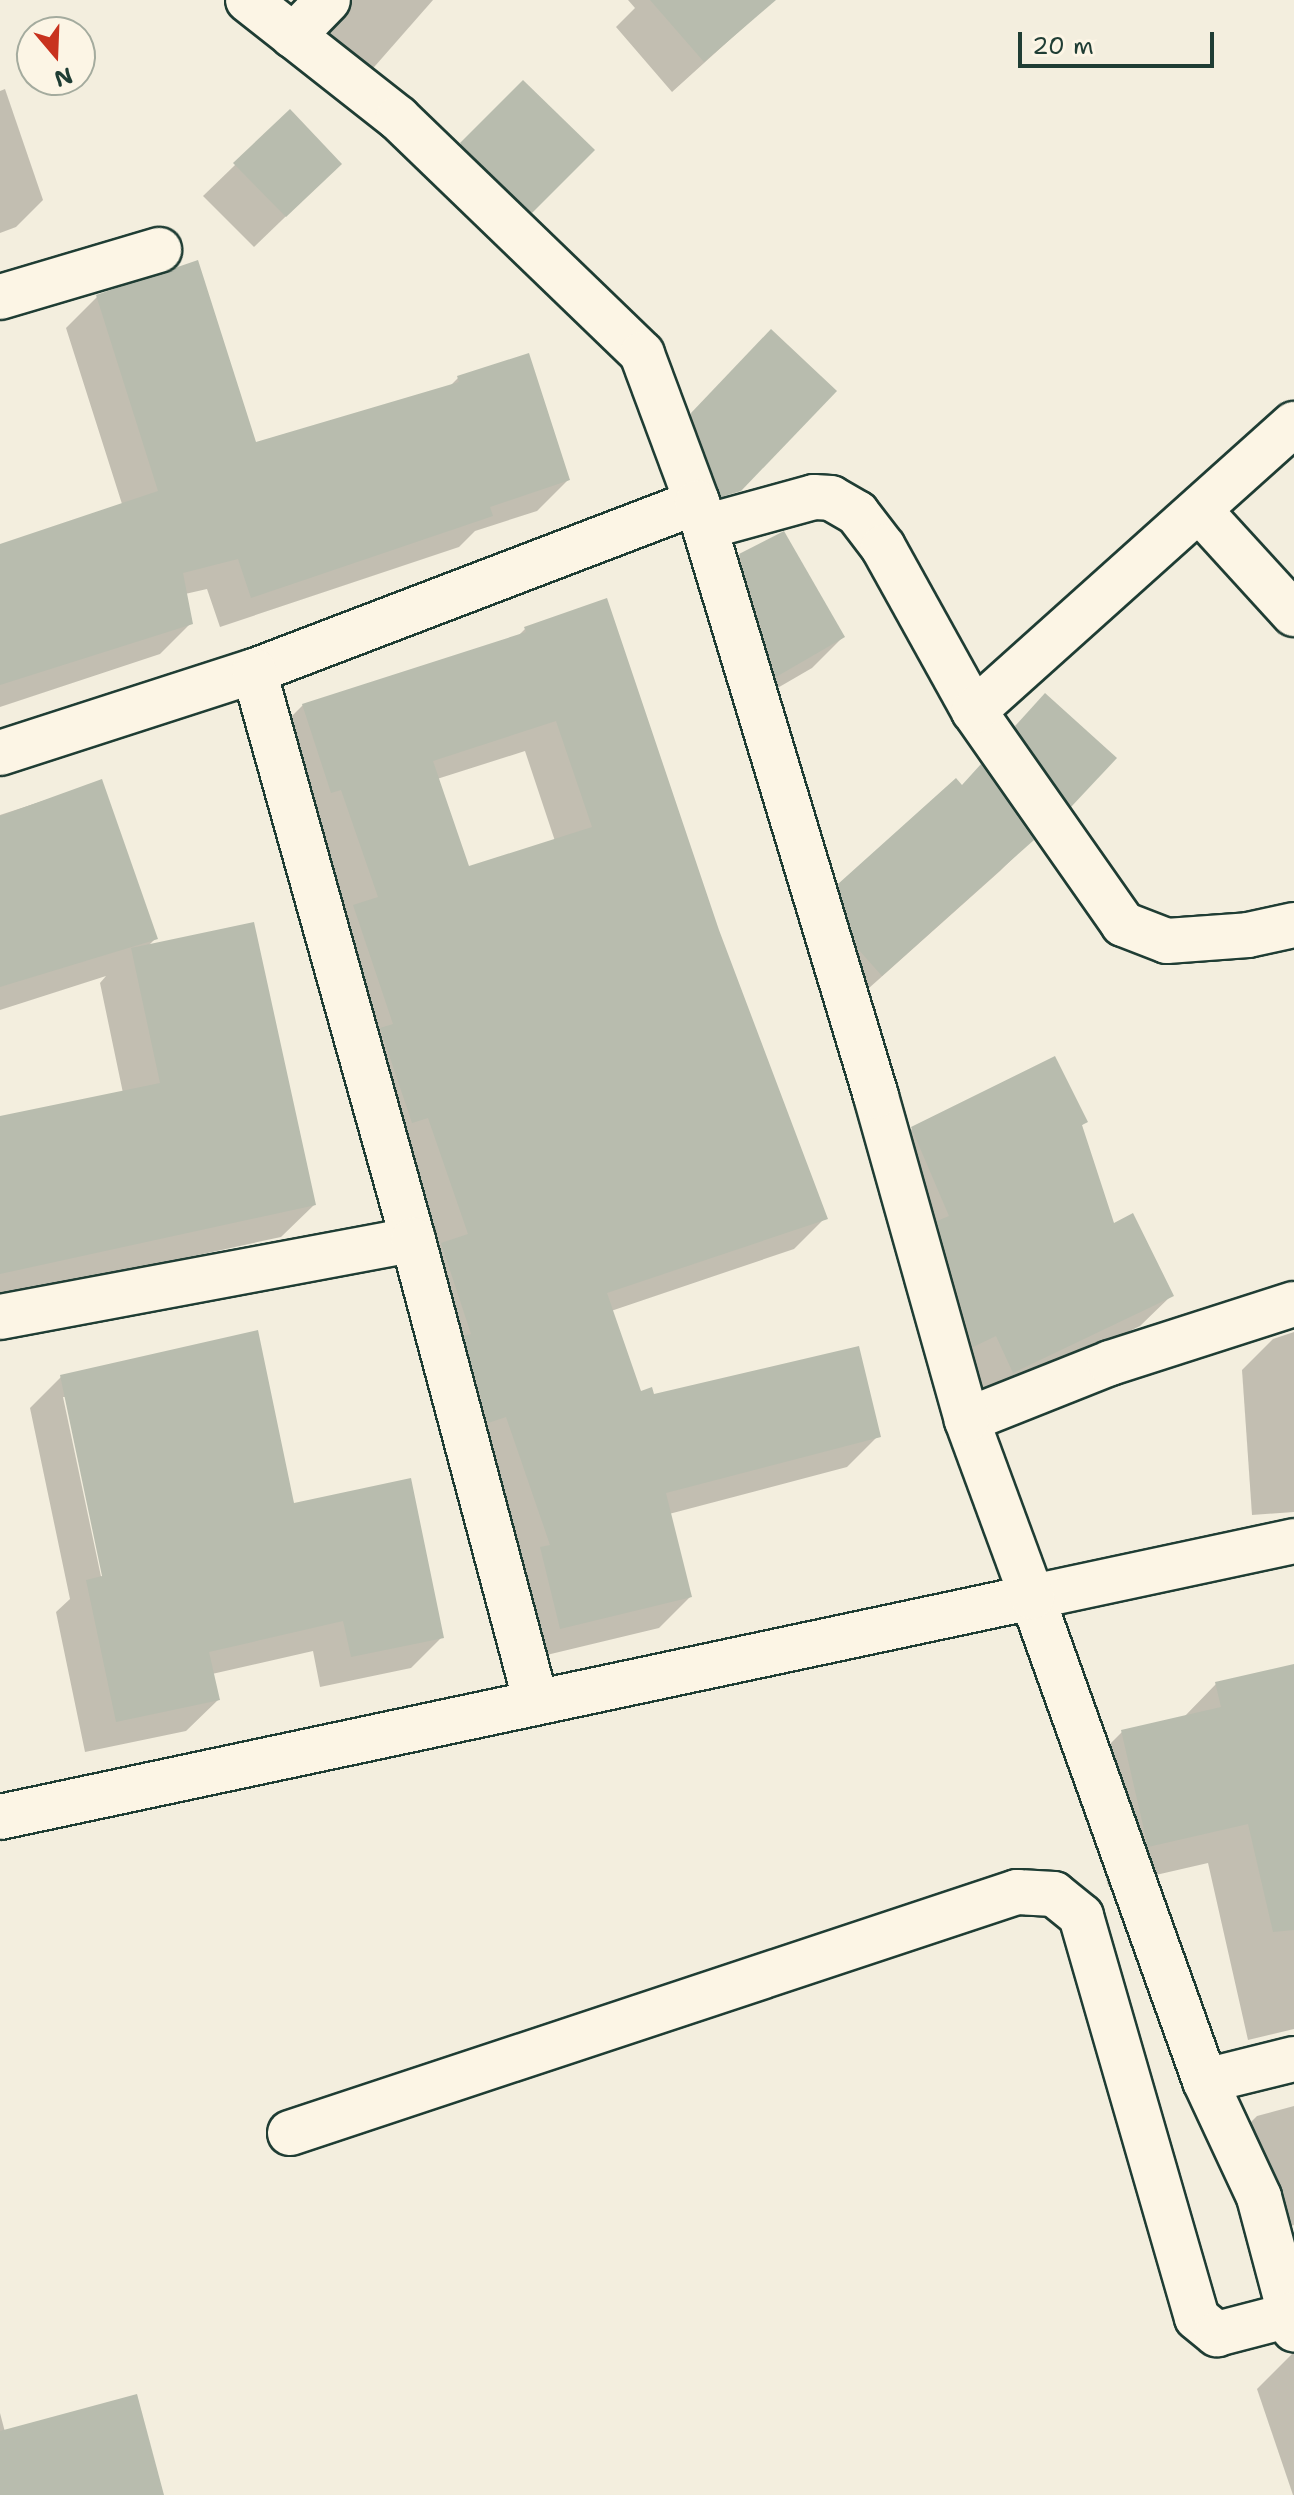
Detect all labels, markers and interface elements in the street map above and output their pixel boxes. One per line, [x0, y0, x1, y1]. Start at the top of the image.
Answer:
north arrow [16, 16, 96, 96]
scale bar [1022, 16, 1218, 66]
text: 20 m [1032, 30, 1094, 62]
text: N [50, 61, 76, 94]

